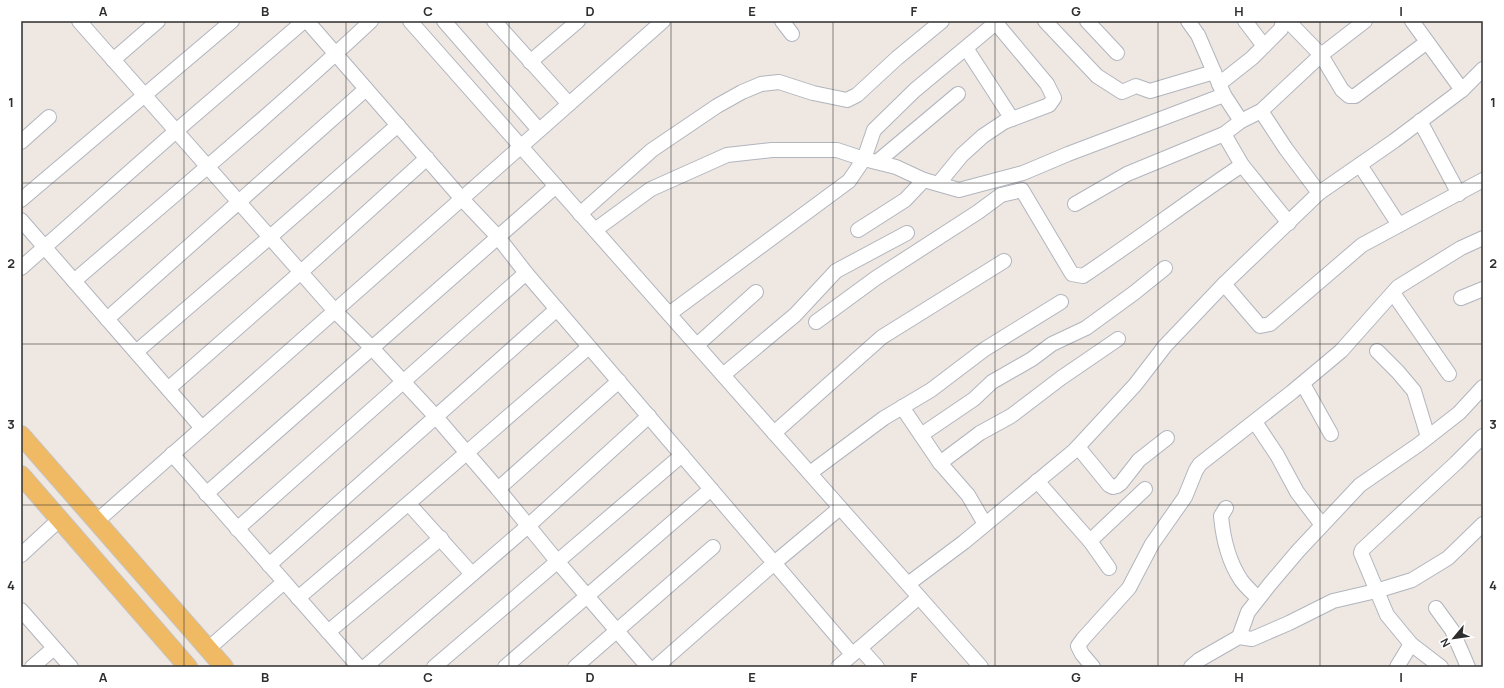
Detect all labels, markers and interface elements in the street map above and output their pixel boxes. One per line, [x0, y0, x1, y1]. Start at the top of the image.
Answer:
text: A [99, 2, 108, 20]
text: B [261, 2, 269, 20]
text: C [423, 2, 433, 20]
text: D [585, 2, 595, 20]
text: E [748, 2, 756, 20]
text: F [911, 2, 918, 20]
text: G [1071, 2, 1081, 20]
text: H [1234, 2, 1244, 20]
text: I [1399, 2, 1403, 20]
text: 1 [8, 93, 14, 111]
text: 1 [1490, 93, 1496, 111]
text: 2 [7, 254, 15, 272]
text: 2 [1489, 254, 1497, 272]
text: 3 [7, 415, 15, 433]
text: 3 [1489, 415, 1497, 433]
text: 4 [7, 576, 15, 594]
text: 4 [1489, 576, 1497, 594]
north arrow [1434, 618, 1474, 658]
text: N [1436, 636, 1453, 650]
text: A [99, 668, 108, 686]
text: B [261, 668, 269, 686]
text: C [423, 668, 433, 686]
text: D [585, 668, 595, 686]
text: E [748, 668, 756, 686]
text: F [911, 668, 918, 686]
text: G [1071, 668, 1081, 686]
text: H [1234, 668, 1244, 686]
text: I [1399, 668, 1403, 686]

